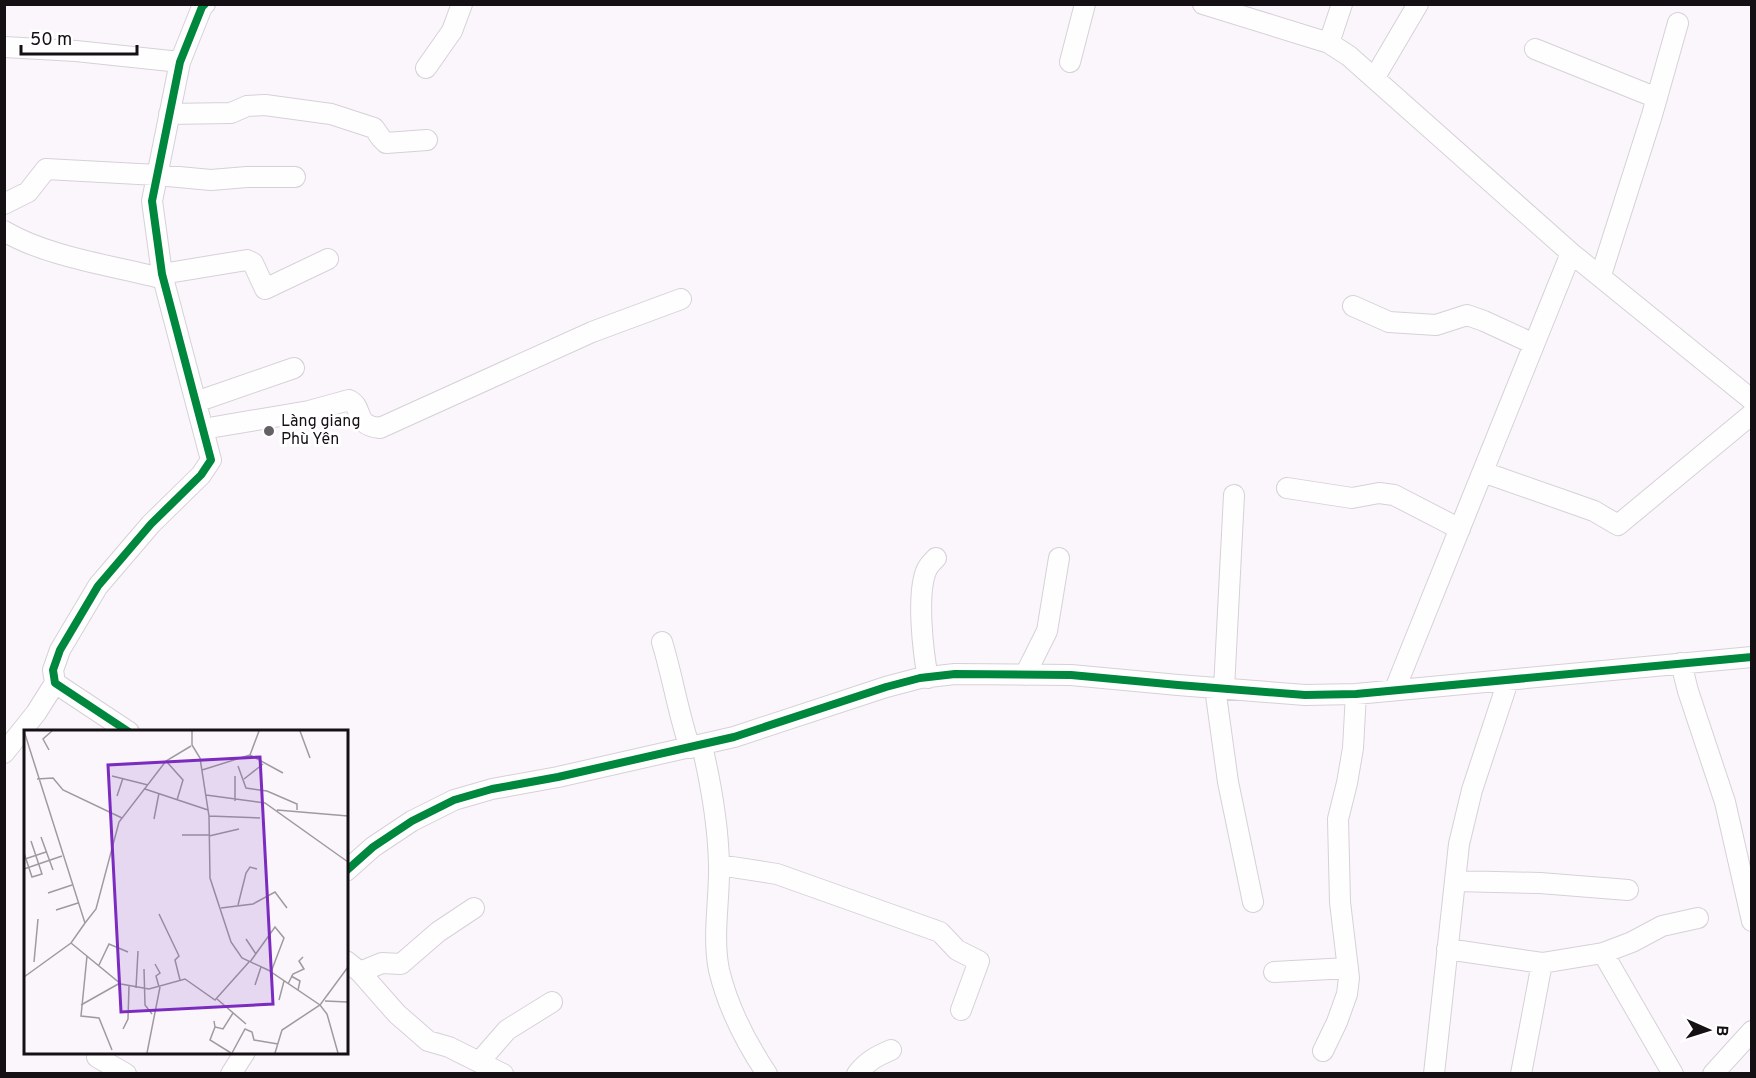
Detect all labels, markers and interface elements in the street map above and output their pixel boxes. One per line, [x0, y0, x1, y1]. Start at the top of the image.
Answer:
scale bar [21, 18, 136, 56]
text: 50 m [30, 29, 72, 52]
place label: Làng giang Phù Yên [281, 412, 361, 450]
marker: Làng giang Phù Yên [262, 424, 276, 438]
inset map [24, 730, 348, 1054]
north arrow [1678, 1000, 1738, 1060]
text: B [1711, 1025, 1731, 1037]

